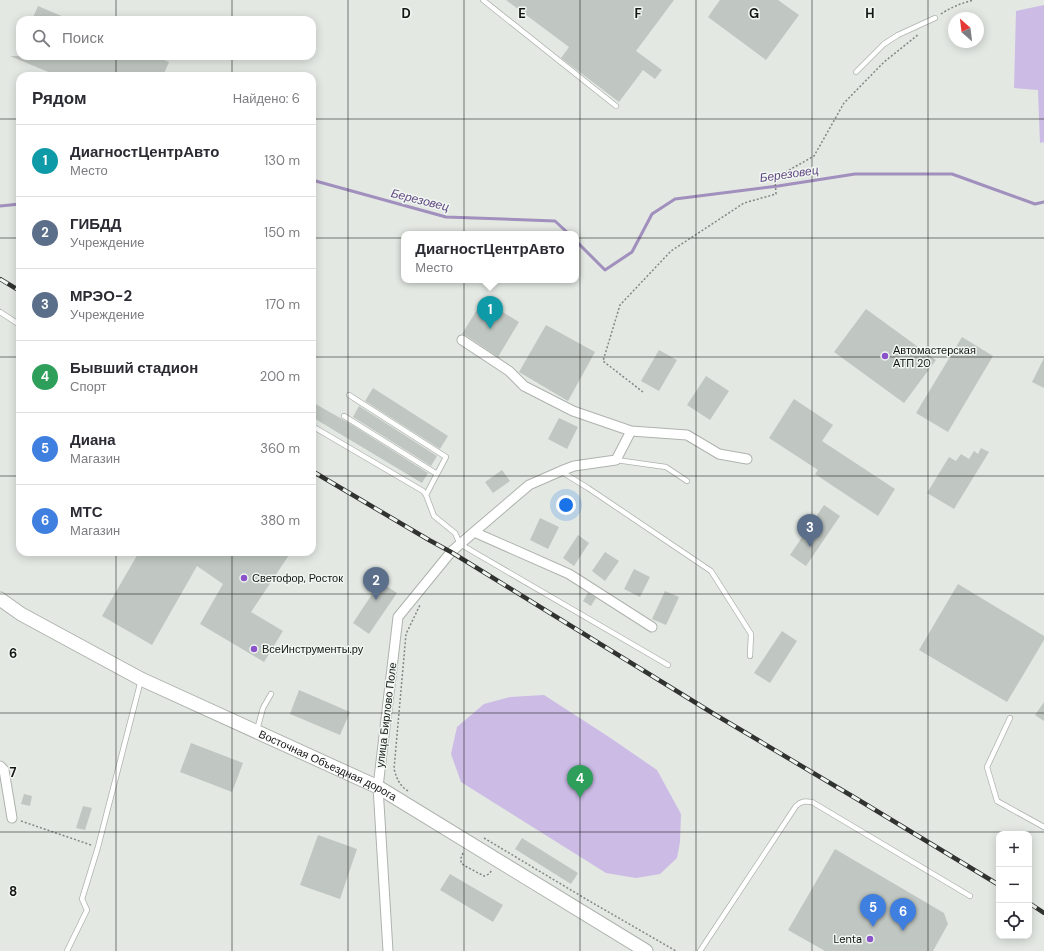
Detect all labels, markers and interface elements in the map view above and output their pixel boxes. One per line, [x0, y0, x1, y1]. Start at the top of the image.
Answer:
text: D [401, 5, 411, 22]
text: E [518, 5, 526, 22]
text: F [634, 5, 642, 22]
text: G [749, 5, 759, 22]
text: H [865, 5, 875, 22]
north arrow [948, 12, 984, 48]
search box [16, 16, 316, 60]
icon: search [30, 27, 52, 49]
text: Поиск [62, 28, 104, 48]
text: Рядом [32, 87, 87, 109]
text: Найдено: 6 [233, 90, 300, 107]
text: ДиагностЦентрАвто [70, 142, 219, 162]
text: 1 [43, 152, 47, 169]
text: 130 m [264, 152, 300, 169]
text: Место [70, 162, 108, 179]
water label: Березовец [758, 162, 820, 186]
water label: Березовец [389, 185, 451, 215]
text: ГИБДД [70, 214, 121, 234]
text: 2 [41, 224, 49, 241]
text: 150 m [264, 224, 300, 241]
popup [401, 231, 579, 283]
text: Учреждение [70, 234, 145, 251]
text: ДиагностЦентрАвто [415, 239, 565, 259]
text: Место [415, 259, 453, 276]
text: МРЭО-2 [70, 286, 132, 306]
text: 3 [41, 296, 49, 313]
text: 170 m [265, 296, 300, 313]
pin: 1 [477, 296, 503, 329]
text: Учреждение [70, 306, 145, 323]
place label: Автомастерская АТП 20 [893, 343, 976, 370]
marker: Автомастерская АТП 20 [880, 351, 890, 361]
text: Бывший стадион [70, 358, 198, 378]
text: 4 [41, 368, 49, 385]
text: 200 m [260, 368, 300, 385]
text: Спорт [70, 378, 107, 395]
text: Диана [70, 430, 116, 450]
text: 5 [41, 440, 49, 457]
text: 360 m [260, 440, 300, 457]
text: Магазин [70, 450, 120, 467]
your location [556, 495, 576, 515]
text: МТС [70, 502, 103, 522]
text: 6 [41, 512, 49, 529]
text: 380 m [260, 512, 300, 529]
pin: 3 [797, 514, 823, 547]
text: Магазин [70, 522, 120, 539]
pin: 2 [363, 567, 389, 600]
place label: Светофор, Росток [252, 571, 343, 585]
marker: Светофор, Росток [239, 573, 249, 583]
place label: ВсеИнструменты.ру [262, 642, 364, 656]
marker: ВсеИнструменты.ру [249, 644, 259, 654]
text: 6 [9, 645, 17, 662]
street label: улица Бирлово Поле [373, 662, 399, 768]
street label: Восточная Объездная дорога [257, 727, 400, 804]
text: 7 [10, 764, 17, 781]
pin: 4 [567, 765, 593, 798]
map controls [996, 831, 1032, 939]
button: + [996, 831, 1032, 867]
button: − [996, 867, 1032, 903]
text: 8 [9, 883, 17, 900]
pin: 5 [860, 894, 886, 927]
pin: 6 [890, 898, 916, 931]
button: locate [996, 903, 1032, 939]
place label: Lenta [834, 932, 862, 946]
marker: Lenta [865, 934, 875, 944]

